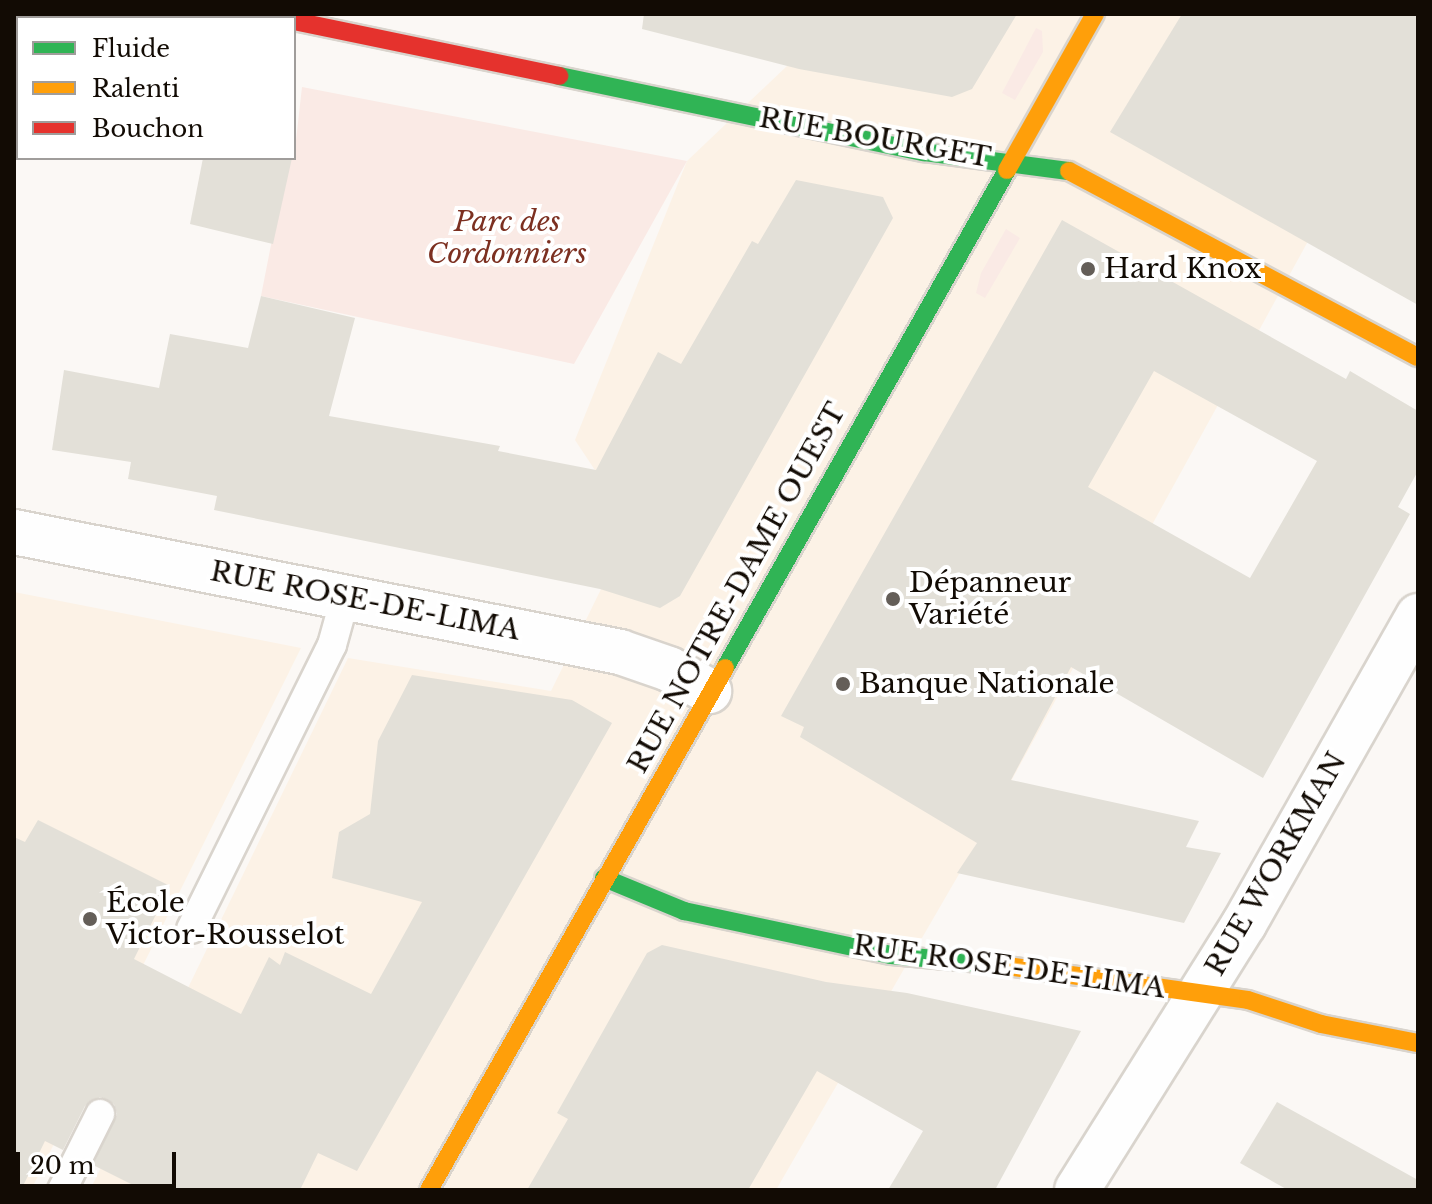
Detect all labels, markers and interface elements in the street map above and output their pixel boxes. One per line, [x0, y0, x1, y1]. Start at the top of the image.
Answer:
legend [16, 16, 296, 160]
text: Fluide [92, 34, 170, 63]
text: Ralenti [92, 74, 180, 103]
street label: RUE BOURGET [757, 101, 993, 175]
text: Bouchon [92, 114, 204, 143]
park label: Parc des Cordonniers [427, 205, 587, 271]
place label: Hard Knox [1104, 252, 1261, 286]
marker: Hard Knox [1079, 260, 1097, 278]
street label: RUE NOTRE-DAME OUEST [621, 397, 853, 779]
street label: RUE ROSE-DE-LIMA [207, 555, 523, 647]
place label: Dépanneur Variété [909, 566, 1071, 632]
marker: Dépanneur Variété [884, 590, 902, 608]
place label: Banque Nationale [859, 667, 1115, 701]
marker: Banque Nationale [834, 675, 852, 693]
street label: RUE WORKMAN [1198, 746, 1354, 982]
place label: École Victor-Rousselot [106, 886, 345, 952]
marker: École Victor-Rousselot [81, 910, 99, 928]
street label: RUE ROSE-DE-LIMA [851, 928, 1167, 1006]
scale bar [20, 1136, 180, 1186]
text: 20 m [30, 1151, 95, 1180]

